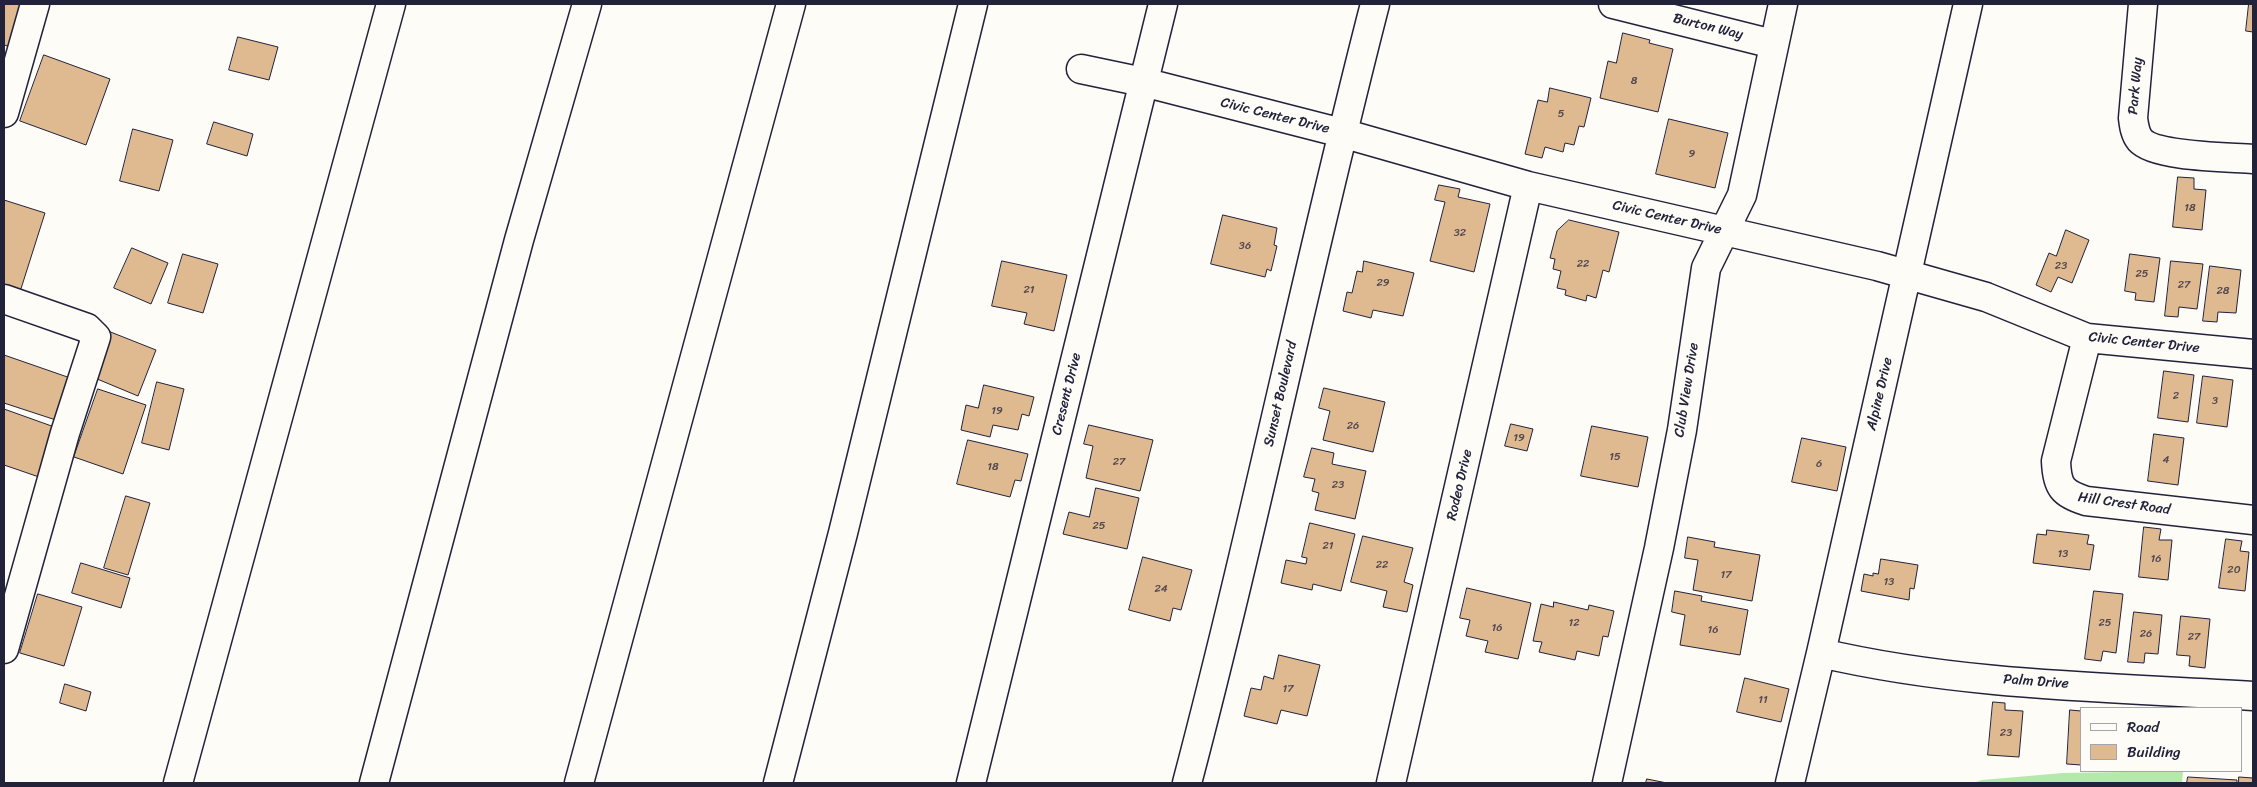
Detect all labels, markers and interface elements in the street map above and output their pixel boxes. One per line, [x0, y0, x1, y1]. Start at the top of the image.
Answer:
street label: Burton Way [1671, 10, 1745, 44]
street label: Park Way [2125, 57, 2147, 115]
house number: 8 [1631, 74, 1637, 88]
street label: Civic Center Drive [1219, 94, 1331, 138]
house number: 5 [1558, 107, 1564, 121]
house number: 9 [1689, 147, 1695, 161]
street label: Civic Center Drive [1611, 197, 1723, 239]
house number: 18 [2184, 201, 2196, 215]
house number: 32 [1454, 226, 1466, 240]
house number: 36 [1239, 239, 1251, 253]
house number: 22 [1577, 257, 1589, 271]
house number: 23 [2055, 259, 2067, 273]
house number: 25 [2135, 267, 2149, 281]
house number: 29 [1376, 276, 1390, 290]
house number: 27 [2178, 278, 2190, 292]
house number: 21 [1023, 283, 1035, 297]
house number: 28 [2217, 284, 2229, 298]
street label: Civic Center Drive [2088, 329, 2200, 357]
street label: Sunset Boulevard [1261, 340, 1301, 448]
street label: Club View Drive [1671, 341, 1703, 439]
street label: Cresent Drive [1049, 351, 1085, 437]
street label: Alpine Drive [1863, 356, 1897, 432]
house number: 2 [2173, 389, 2179, 403]
house number: 3 [2212, 394, 2218, 408]
house number: 19 [991, 404, 1003, 418]
house number: 26 [1347, 419, 1359, 433]
house number: 19 [1513, 431, 1525, 445]
street label: Rodeo Drive [1444, 448, 1476, 522]
house number: 15 [1609, 450, 1621, 464]
house number: 4 [2163, 453, 2169, 467]
house number: 27 [1113, 455, 1125, 469]
house number: 6 [1816, 457, 1822, 471]
house number: 18 [987, 460, 999, 474]
house number: 23 [1332, 478, 1344, 492]
street label: Hill Crest Road [2077, 489, 2171, 519]
house number: 25 [1092, 519, 1106, 533]
house number: 21 [1322, 539, 1334, 553]
house number: 13 [2058, 547, 2068, 561]
house number: 16 [2151, 552, 2161, 566]
house number: 22 [1376, 558, 1388, 572]
house number: 20 [2227, 563, 2241, 577]
house number: 17 [1721, 568, 1731, 582]
house number: 13 [1884, 575, 1894, 589]
house number: 24 [1154, 582, 1168, 596]
house number: 12 [1568, 616, 1580, 630]
house number: 25 [2098, 616, 2112, 630]
house number: 16 [1492, 621, 1502, 635]
house number: 16 [1708, 623, 1718, 637]
house number: 26 [2140, 627, 2152, 641]
house number: 27 [2188, 630, 2200, 644]
street label: Palm Drive [2003, 671, 2069, 693]
house number: 17 [1283, 682, 1293, 696]
house number: 11 [1758, 693, 1768, 707]
legend [2080, 707, 2242, 772]
text: Road [2127, 714, 2159, 740]
house number: 23 [2000, 726, 2012, 740]
text: Building [2127, 739, 2181, 765]

